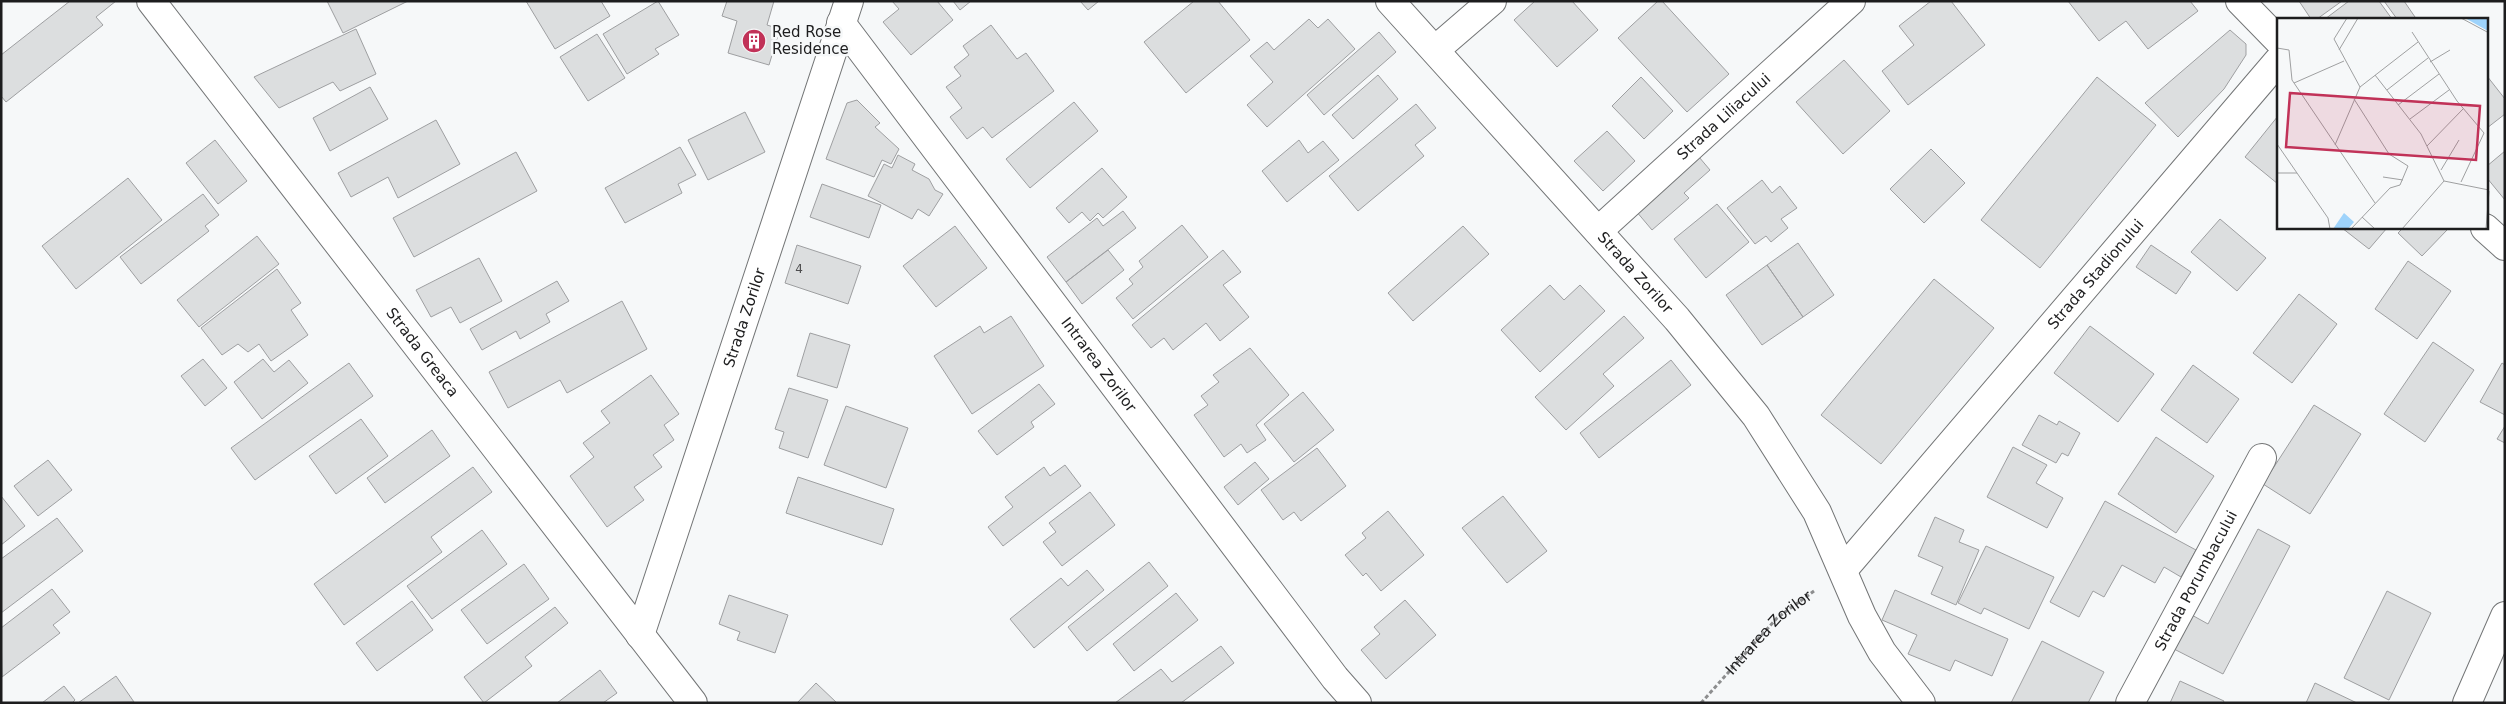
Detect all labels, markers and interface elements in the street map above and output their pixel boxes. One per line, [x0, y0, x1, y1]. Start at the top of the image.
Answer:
inset map [2277, 18, 2488, 229]
place label: Red Rose Residence [772, 23, 849, 58]
building icon: Red Rose Residence [741, 28, 767, 54]
street label: Strada Liliacului [1673, 70, 1774, 164]
street label: Strada Stadionului [2044, 216, 2148, 333]
street label: Strada Zorilor [1594, 228, 1677, 318]
house number: 4 [795, 262, 803, 276]
street label: Strada Zorilor [720, 265, 770, 370]
street label: Strada Greaca [382, 304, 462, 401]
street label: Intrarea Zorilor [1057, 314, 1141, 416]
street label: Strada Porumbacului [2151, 507, 2241, 654]
street label: Intrarea Zorilor [1722, 586, 1816, 678]

